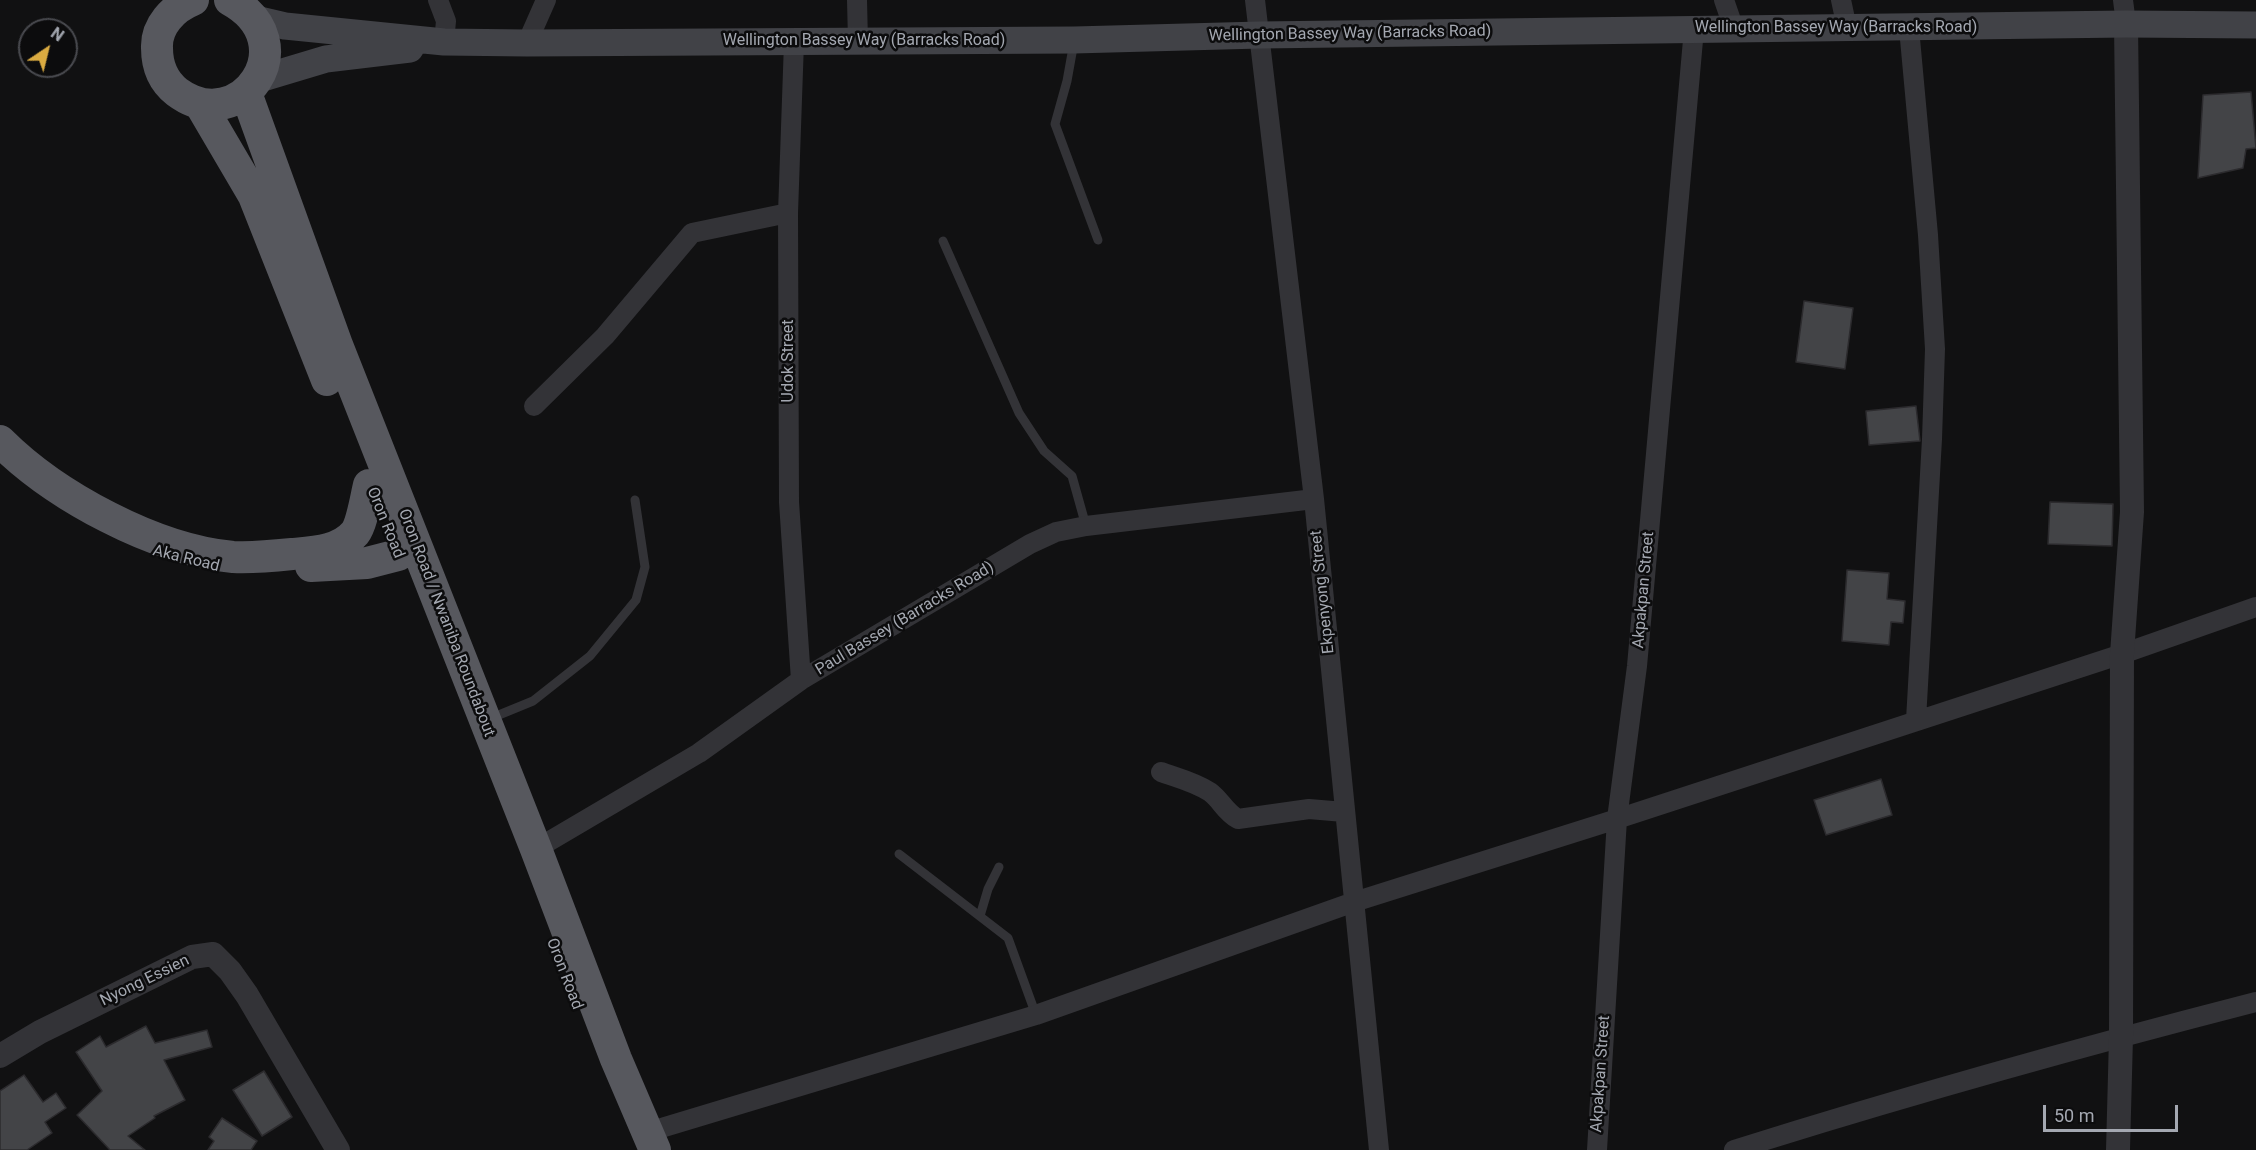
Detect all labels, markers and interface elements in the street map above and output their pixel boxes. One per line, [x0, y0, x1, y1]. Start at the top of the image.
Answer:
north arrow [18, 18, 78, 78]
street label: Wellington Bassey Way (Barracks Road) [1695, 18, 1977, 38]
street label: Wellington Bassey Way (Barracks Road) [1209, 22, 1491, 46]
text: N [47, 23, 68, 46]
street label: Wellington Bassey Way (Barracks Road) [723, 31, 1005, 51]
street label: Udok Street [779, 320, 799, 402]
street label: Oron Road [362, 485, 408, 561]
street label: Oron Road / Nwaniba Roundabout [394, 506, 498, 740]
street label: Ekpenyong Street [1307, 529, 1339, 655]
street label: Akpakpan Street [1629, 531, 1659, 649]
street label: Aka Road [151, 541, 221, 577]
street label: Paul Bassey (Barracks Road) [812, 558, 998, 680]
street label: Oron Road [542, 936, 586, 1012]
street label: Nyong Essien [97, 951, 193, 1011]
street label: Akpakpan Street [1587, 1015, 1615, 1133]
scale bar [2046, 1093, 2181, 1131]
text: 50 m [2054, 1105, 2094, 1126]

